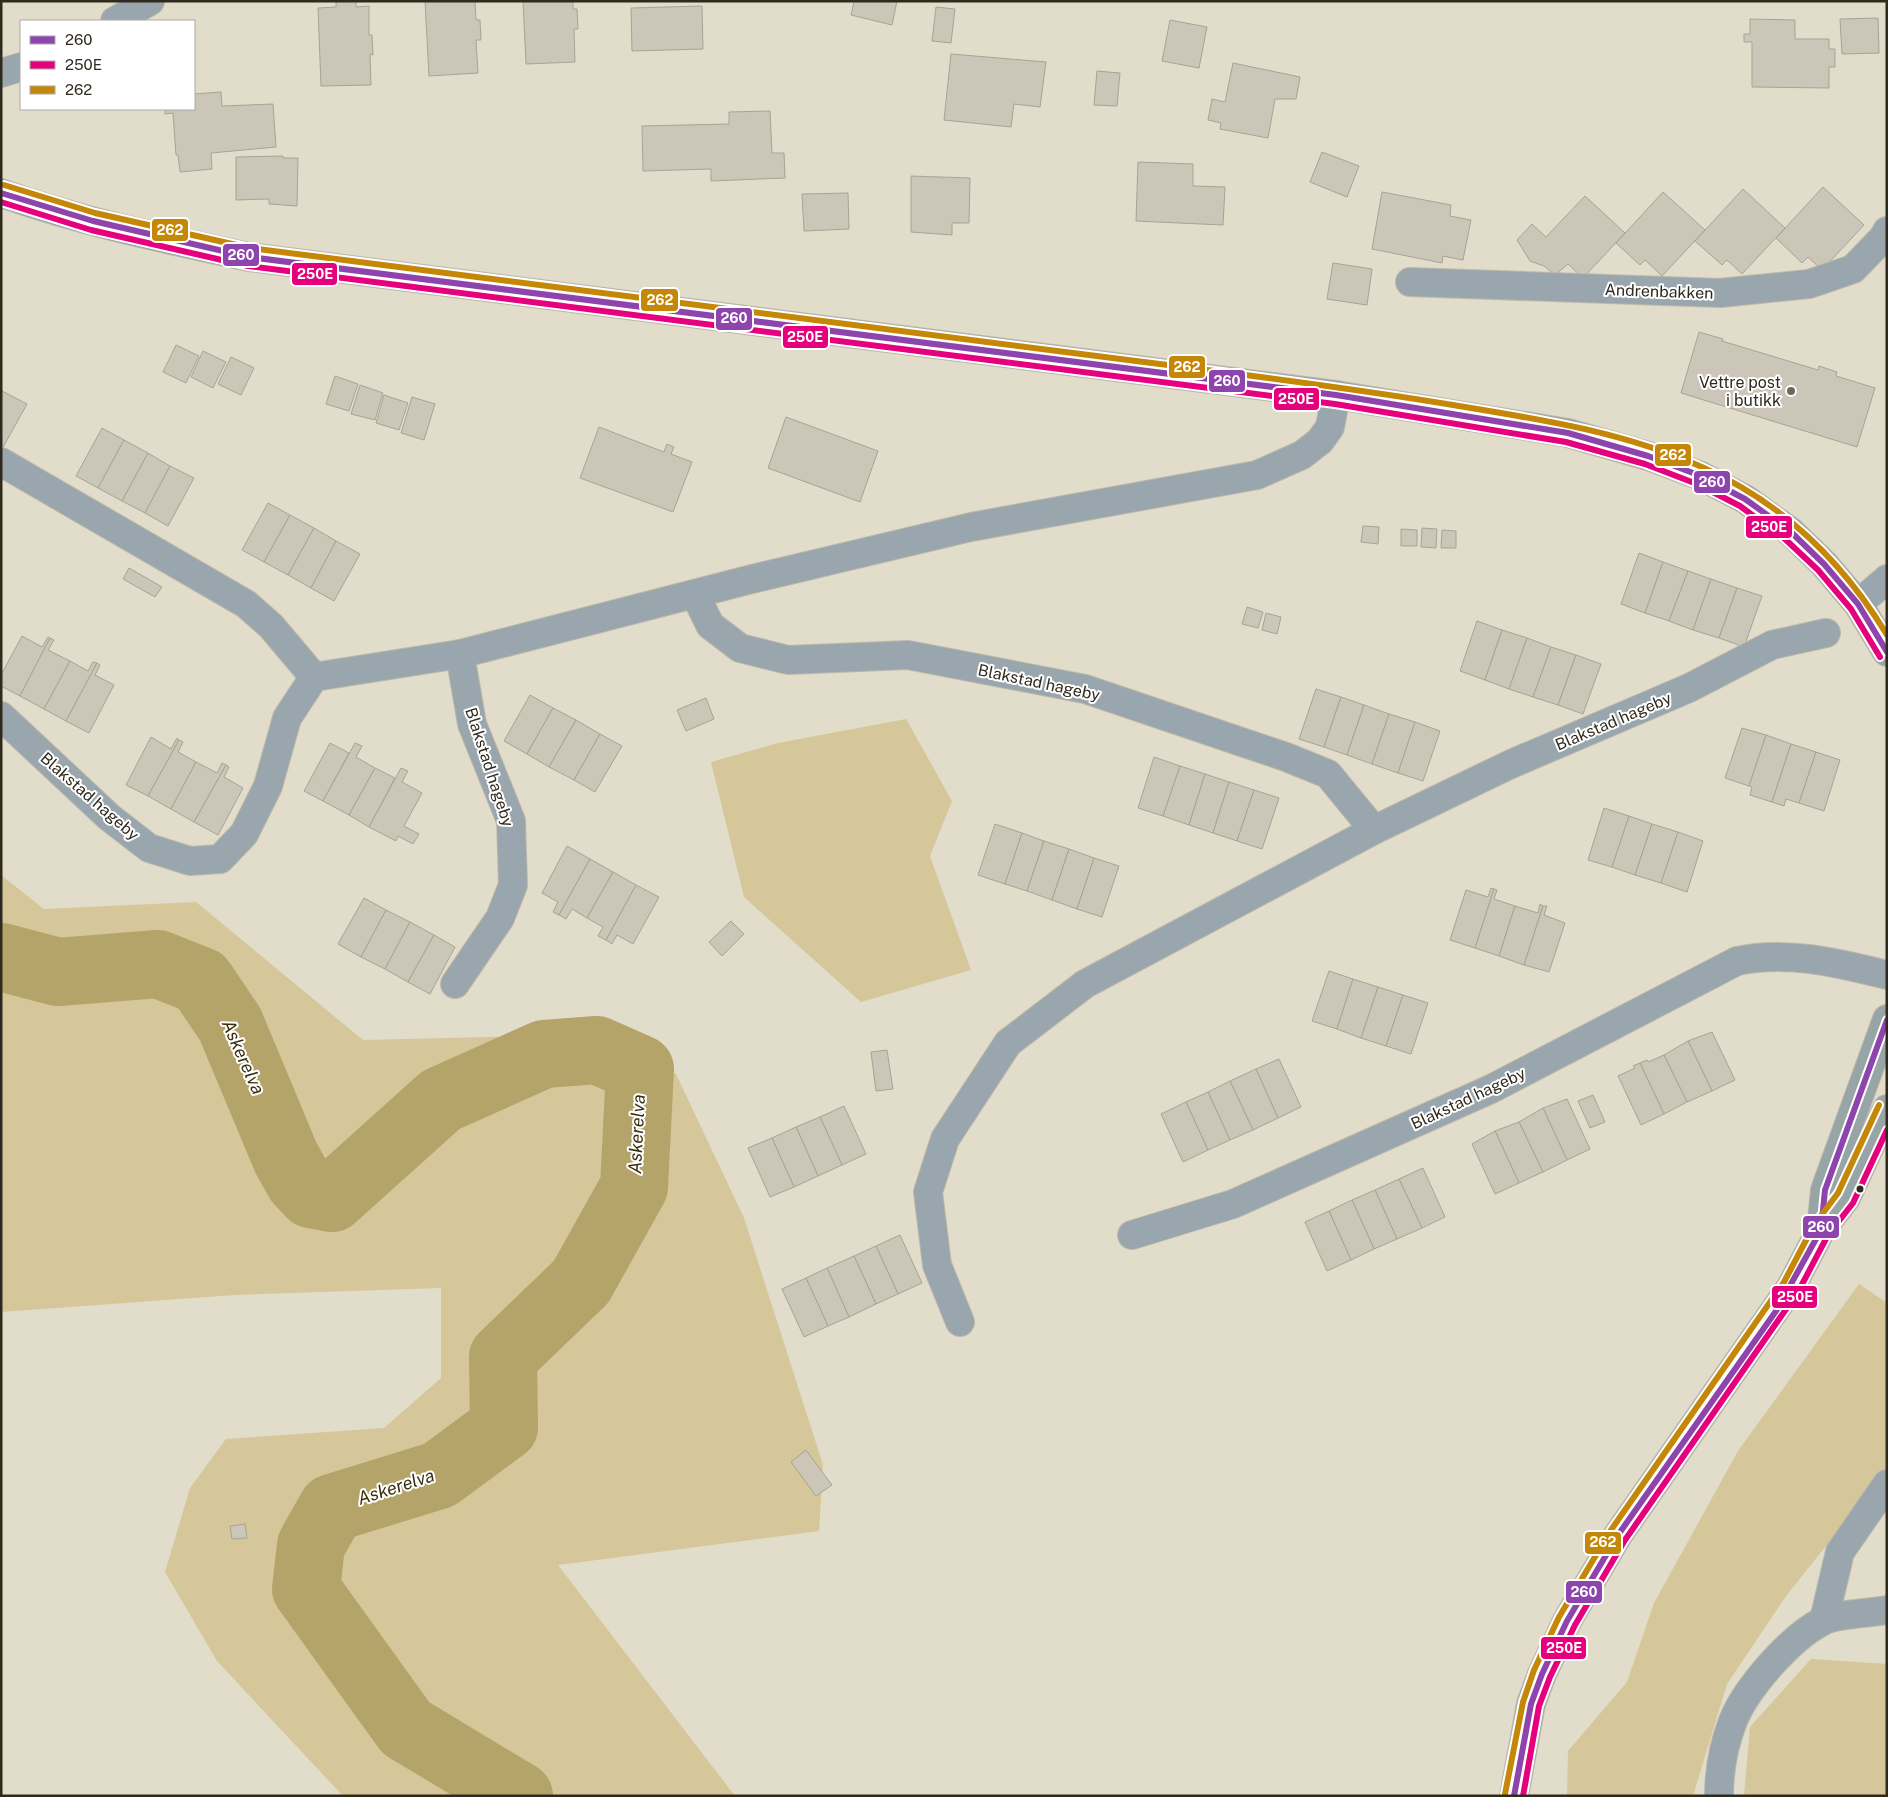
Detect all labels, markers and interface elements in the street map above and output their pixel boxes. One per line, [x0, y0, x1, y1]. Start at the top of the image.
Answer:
legend [20, 20, 195, 110]
text: 260 [65, 31, 92, 48]
text: 250E [65, 56, 102, 73]
text: 262 [65, 81, 92, 98]
line badge: 262 [151, 218, 189, 242]
text: 262 [156, 222, 184, 238]
line badge: 260 [222, 243, 260, 267]
text: 260 [227, 247, 255, 263]
line badge: 250E [291, 262, 338, 286]
text: 250E [297, 266, 333, 282]
street label: Andrenbakken [1604, 280, 1714, 303]
line badge: 262 [640, 288, 679, 312]
text: 262 [646, 292, 674, 308]
line badge: 260 [715, 307, 753, 331]
text: 260 [720, 310, 748, 326]
line badge: 250E [782, 325, 829, 349]
text: 250E [787, 329, 823, 345]
line badge: 262 [1168, 355, 1206, 379]
text: 262 [1173, 359, 1201, 375]
line badge: 260 [1208, 369, 1246, 393]
text: 260 [1213, 373, 1241, 389]
place label: Vettre post i butikk [1699, 373, 1781, 410]
marker: Vettre post i butikk [1785, 385, 1797, 397]
line badge: 250E [1273, 387, 1320, 411]
text: 250E [1278, 391, 1314, 407]
line badge: 262 [1654, 443, 1692, 467]
text: 262 [1659, 447, 1687, 463]
line badge: 260 [1693, 470, 1731, 494]
text: 260 [1698, 474, 1726, 490]
line badge: 250E [1745, 515, 1793, 539]
text: 250E [1751, 519, 1787, 535]
street label: Blakstad hageby [976, 660, 1102, 705]
street label: Blakstad hageby [1552, 688, 1675, 754]
street label: Blakstad hageby [461, 705, 518, 830]
street label: Blakstad hageby [37, 748, 143, 845]
water label: Askerelva [218, 1016, 269, 1097]
street label: Blakstad hageby [1408, 1063, 1529, 1133]
water label: Askerelva [624, 1094, 649, 1174]
unlabelled marker [1855, 1184, 1865, 1194]
line badge: 260 [1802, 1215, 1840, 1239]
text: 260 [1807, 1219, 1835, 1235]
line badge: 250E [1771, 1285, 1818, 1309]
text: 250E [1777, 1289, 1813, 1305]
water label: Askerelva [355, 1464, 437, 1509]
line badge: 262 [1584, 1531, 1622, 1555]
text: 262 [1589, 1534, 1617, 1550]
line badge: 260 [1565, 1580, 1603, 1604]
text: 260 [1570, 1584, 1598, 1600]
line badge: 250E [1540, 1636, 1587, 1660]
text: 250E [1546, 1640, 1582, 1656]

